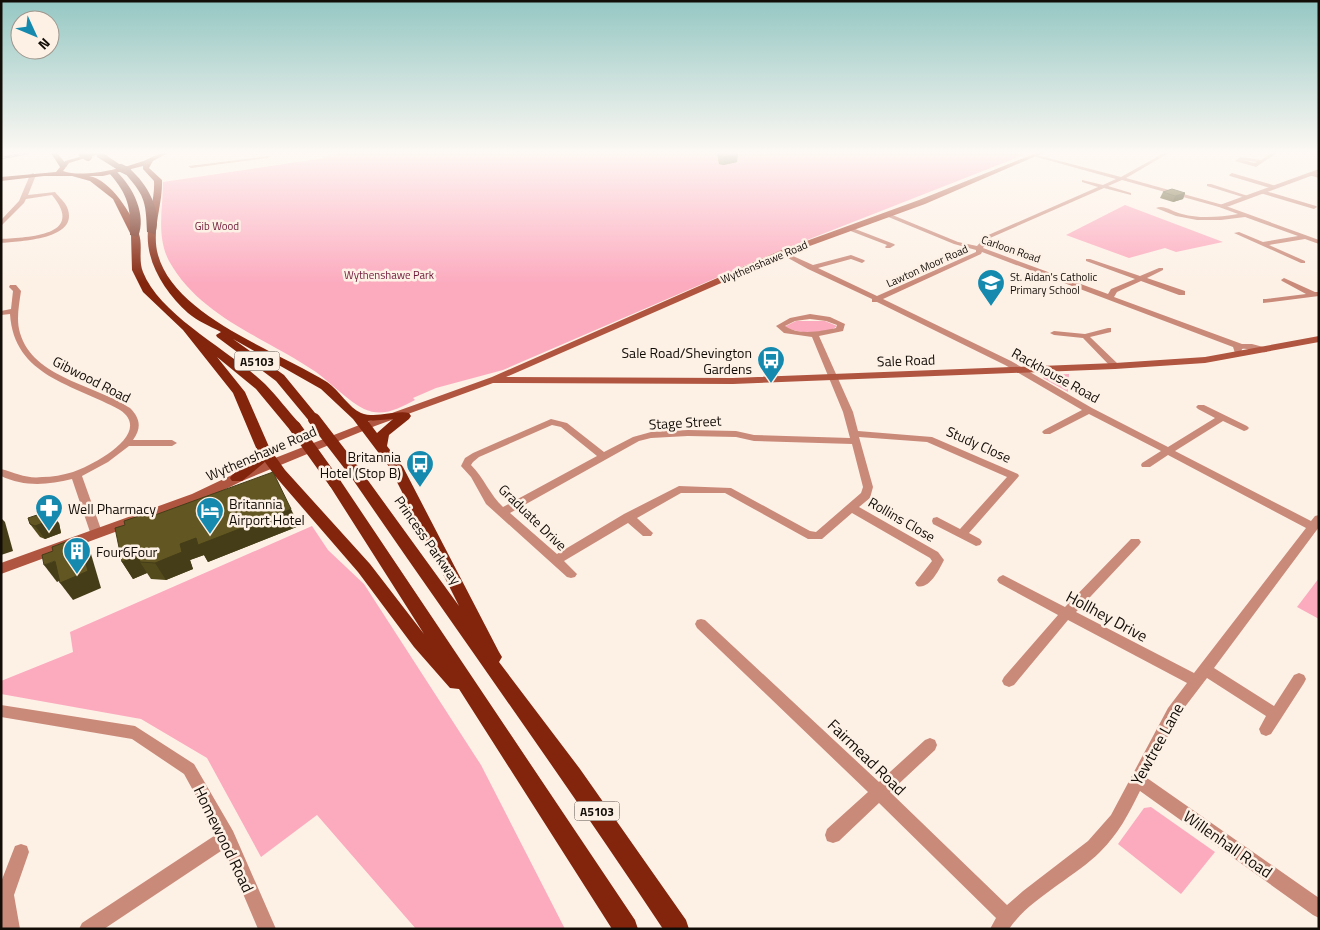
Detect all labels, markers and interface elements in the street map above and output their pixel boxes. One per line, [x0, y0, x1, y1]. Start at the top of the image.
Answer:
north arrow [10, 10, 60, 60]
text: N [34, 34, 56, 55]
park label: Gib Wood [195, 218, 239, 234]
street label: Carloon Road [979, 231, 1043, 267]
street label: Wythenshawe Road [718, 236, 810, 288]
street label: Lawton Moor Road [884, 241, 971, 291]
park label: Wythenshawe Park [344, 267, 435, 283]
school or university icon: St. Aidan's Catholic Primary School [976, 268, 1006, 307]
place label: St. Aidan's Catholic Primary School [1010, 269, 1097, 298]
place label: Sale Road/Shevington Gardens [622, 342, 752, 379]
street label: Rackhouse Road [1008, 342, 1104, 408]
bus stop icon: Sale Road/Shevington Gardens [756, 345, 786, 384]
street label: Sale Road [877, 348, 935, 372]
street label: Gibwood Road [49, 350, 135, 408]
road number: A5103 [234, 352, 280, 371]
street label: Stage Street [648, 410, 722, 434]
street label: Wythenshawe Road [202, 420, 320, 486]
street label: Study Close [943, 420, 1015, 468]
place label: Britannia Hotel (Stop B) [320, 446, 401, 483]
bus stop icon: Britannia Hotel (Stop B) [405, 449, 435, 488]
street label: Graduate Drive [494, 479, 572, 555]
street label: Princess Parkway [390, 491, 467, 589]
street label: Rollins Close [865, 491, 939, 547]
pharmacy icon: Well Pharmacy [34, 493, 64, 532]
place label: Britannia Airport Hotel [229, 493, 305, 530]
hotel icon: Britannia Airport Hotel [195, 496, 225, 535]
place label: Well Pharmacy [68, 498, 156, 519]
building icon: Four6Four [62, 536, 92, 575]
place label: Four6Four [96, 541, 158, 562]
street label: Hollhey Drive [1062, 584, 1152, 648]
street label: Yewtree Lane [1125, 699, 1189, 789]
street label: Fairmead Road [822, 713, 912, 801]
street label: Homewood Road [188, 782, 260, 896]
road number: A5103 [574, 801, 620, 820]
street label: Willenhall Road [1179, 804, 1277, 884]

